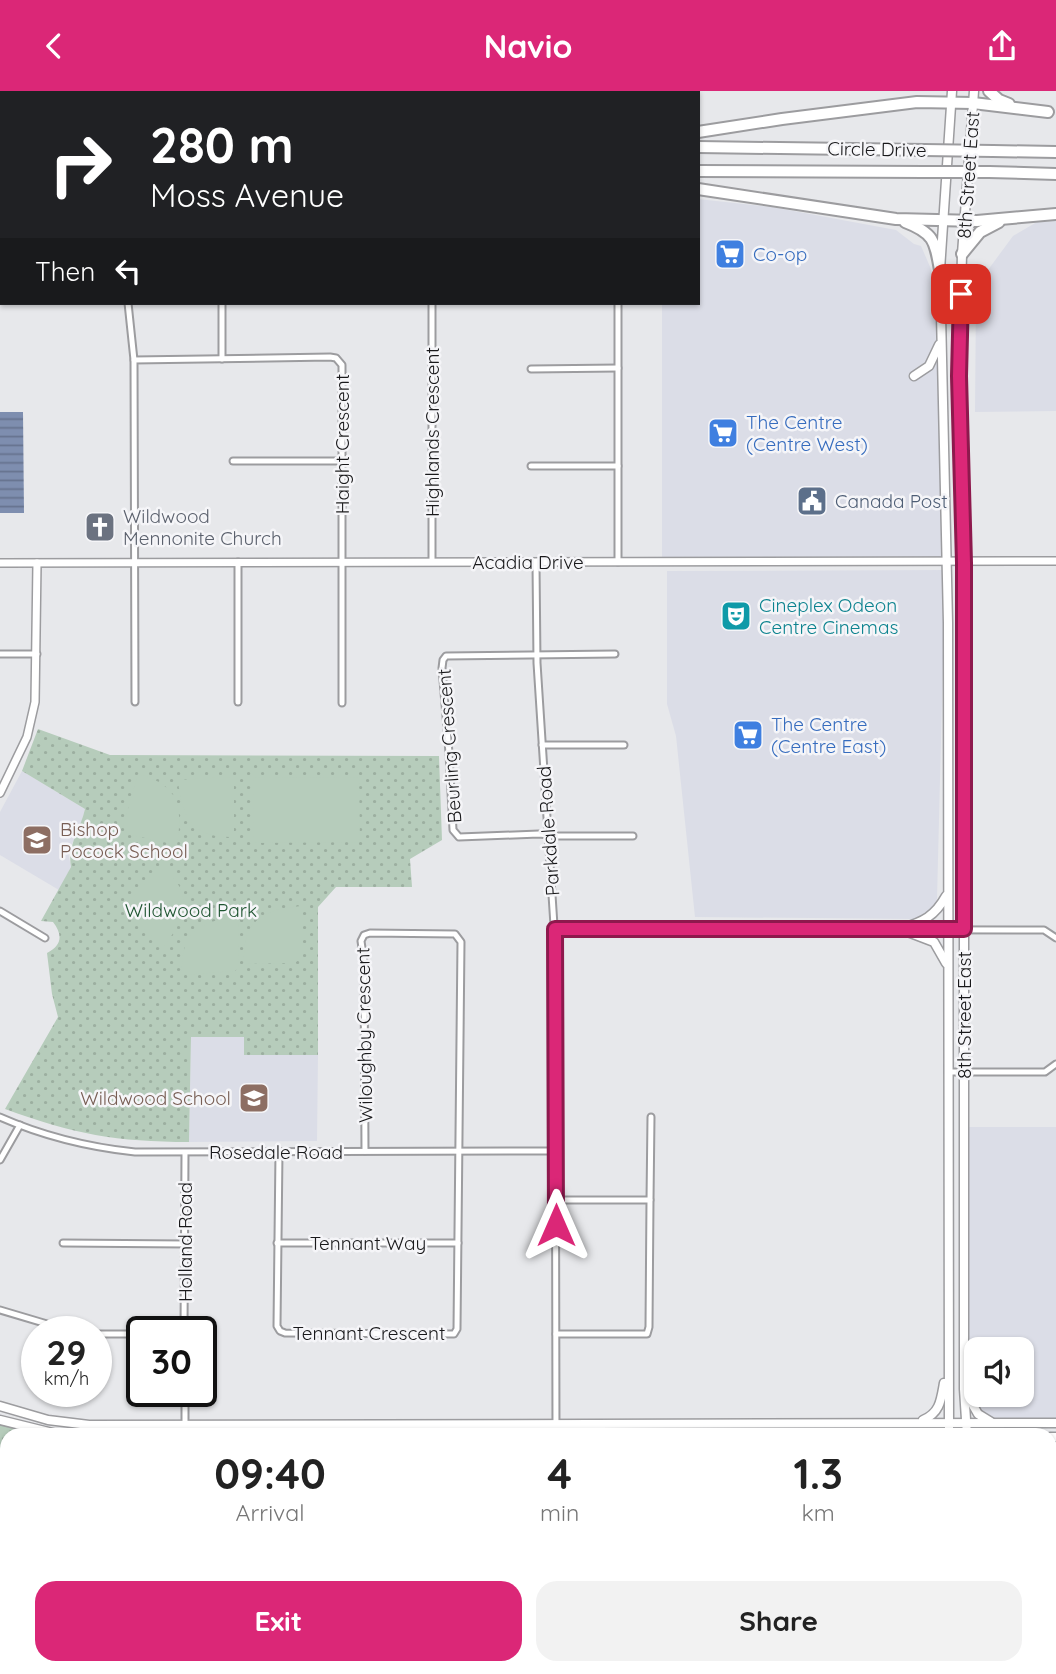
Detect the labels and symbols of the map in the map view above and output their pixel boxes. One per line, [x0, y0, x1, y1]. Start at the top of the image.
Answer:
street label: 8th Street East [952, 111, 984, 239]
street label: Circle Drive [827, 136, 927, 162]
supermarket icon: Co-op [713, 237, 747, 271]
place label: Co-op [753, 242, 807, 266]
pin [931, 264, 991, 324]
street label: Highlands Crescent [420, 347, 444, 517]
street label: Haight Crescent [330, 374, 354, 514]
place label: The Centre (Centre West) [746, 410, 868, 456]
supermarket icon: The Centre (Centre West) [706, 416, 740, 450]
public building icon: Canada Post [795, 484, 829, 518]
place label: Canada Post [835, 489, 948, 513]
place label: Wildwood Mennonite Church [123, 504, 282, 550]
church icon: Wildwood Mennonite Church [83, 510, 117, 544]
street label: Acadia Drive [472, 550, 584, 574]
place label: Cineplex Odeon Centre Cinemas [759, 593, 898, 639]
theatre icon: Cineplex Odeon Centre Cinemas [719, 599, 753, 633]
street label: Beurling Crescent [432, 668, 466, 824]
place label: The Centre (Centre East) [771, 712, 886, 758]
supermarket icon: The Centre (Centre East) [731, 718, 765, 752]
street label: Parkdale Road [531, 765, 565, 897]
place label: Bishop Pocock School [60, 817, 188, 863]
school or university icon: Bishop Pocock School [20, 823, 54, 857]
park label: Wildwood Park [125, 898, 257, 922]
street label: Wiloughby Crescent [350, 947, 378, 1123]
street label: 8th Street East [952, 951, 976, 1079]
school or university icon: Wildwood School [237, 1081, 271, 1115]
place label: Wildwood School [80, 1086, 231, 1110]
street label: Rosedale Road [209, 1140, 343, 1164]
street label: Holland Road [173, 1182, 197, 1302]
position arrow [519, 1188, 593, 1262]
street label: Tennant Way [310, 1231, 426, 1255]
speed limit sign: 30 [126, 1316, 217, 1407]
street label: Tennant Crescent [293, 1321, 445, 1345]

